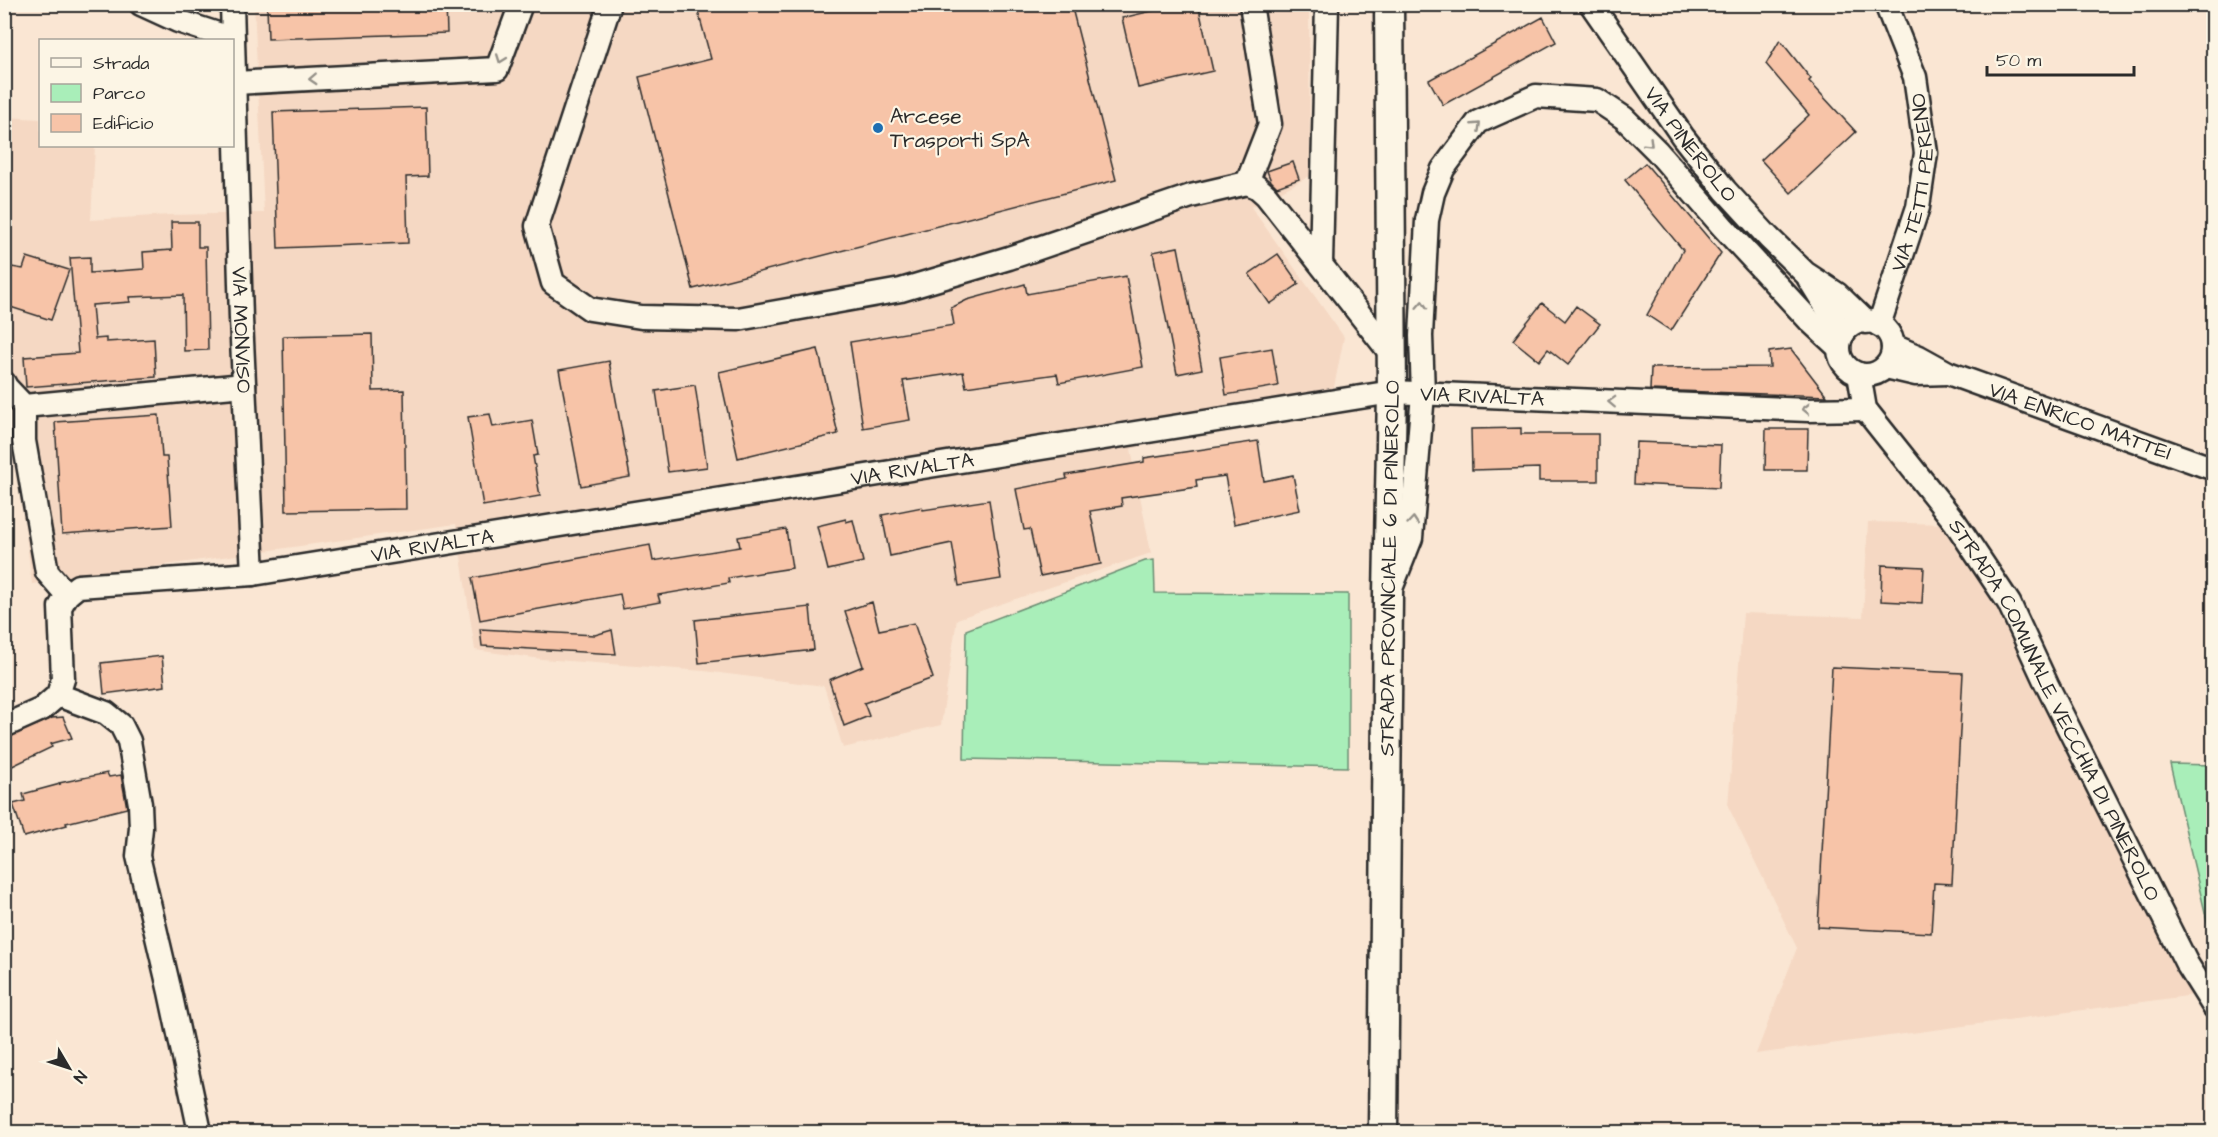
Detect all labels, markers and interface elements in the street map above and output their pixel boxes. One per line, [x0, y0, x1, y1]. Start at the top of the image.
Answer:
legend [39, 39, 234, 147]
scale bar [1987, 39, 2134, 77]
text: 50 m [1996, 48, 2041, 73]
text: Strada [93, 51, 149, 76]
one-way arrow [496, 53, 508, 64]
one-way arrow [309, 73, 318, 86]
text: Parco [93, 81, 145, 106]
street label: VIA PINEROLO [1637, 81, 1743, 209]
street label: VIA TETTI PERENO [1884, 91, 1942, 276]
place label: Arcese Trasporti SpA [890, 102, 1030, 156]
text: Edificio [93, 111, 153, 136]
marker: Arcese Trasporti SpA [871, 121, 885, 135]
one-way arrow [1471, 122, 1481, 133]
one-way arrow [1641, 136, 1652, 147]
street label: VIA MONVISO [225, 266, 258, 394]
one-way arrow [1416, 301, 1429, 310]
street label: VIA ENRICO MATTEI [1985, 375, 2175, 467]
street label: VIA RIVALTA [1419, 379, 1545, 414]
street label: STRADA PROVINCIALE 6 DI PINEROLO [1373, 380, 1407, 756]
one-way arrow [1607, 395, 1616, 408]
one-way arrow [1802, 403, 1811, 416]
street label: VIA RIVALTA [849, 445, 976, 493]
street label: STRADA COMUNALE VECCHIA DI PINEROLO [1942, 513, 2167, 906]
one-way arrow [1406, 516, 1419, 525]
street label: VIA RIVALTA [369, 522, 497, 570]
north arrow [39, 1038, 99, 1098]
text: N [68, 1066, 92, 1088]

